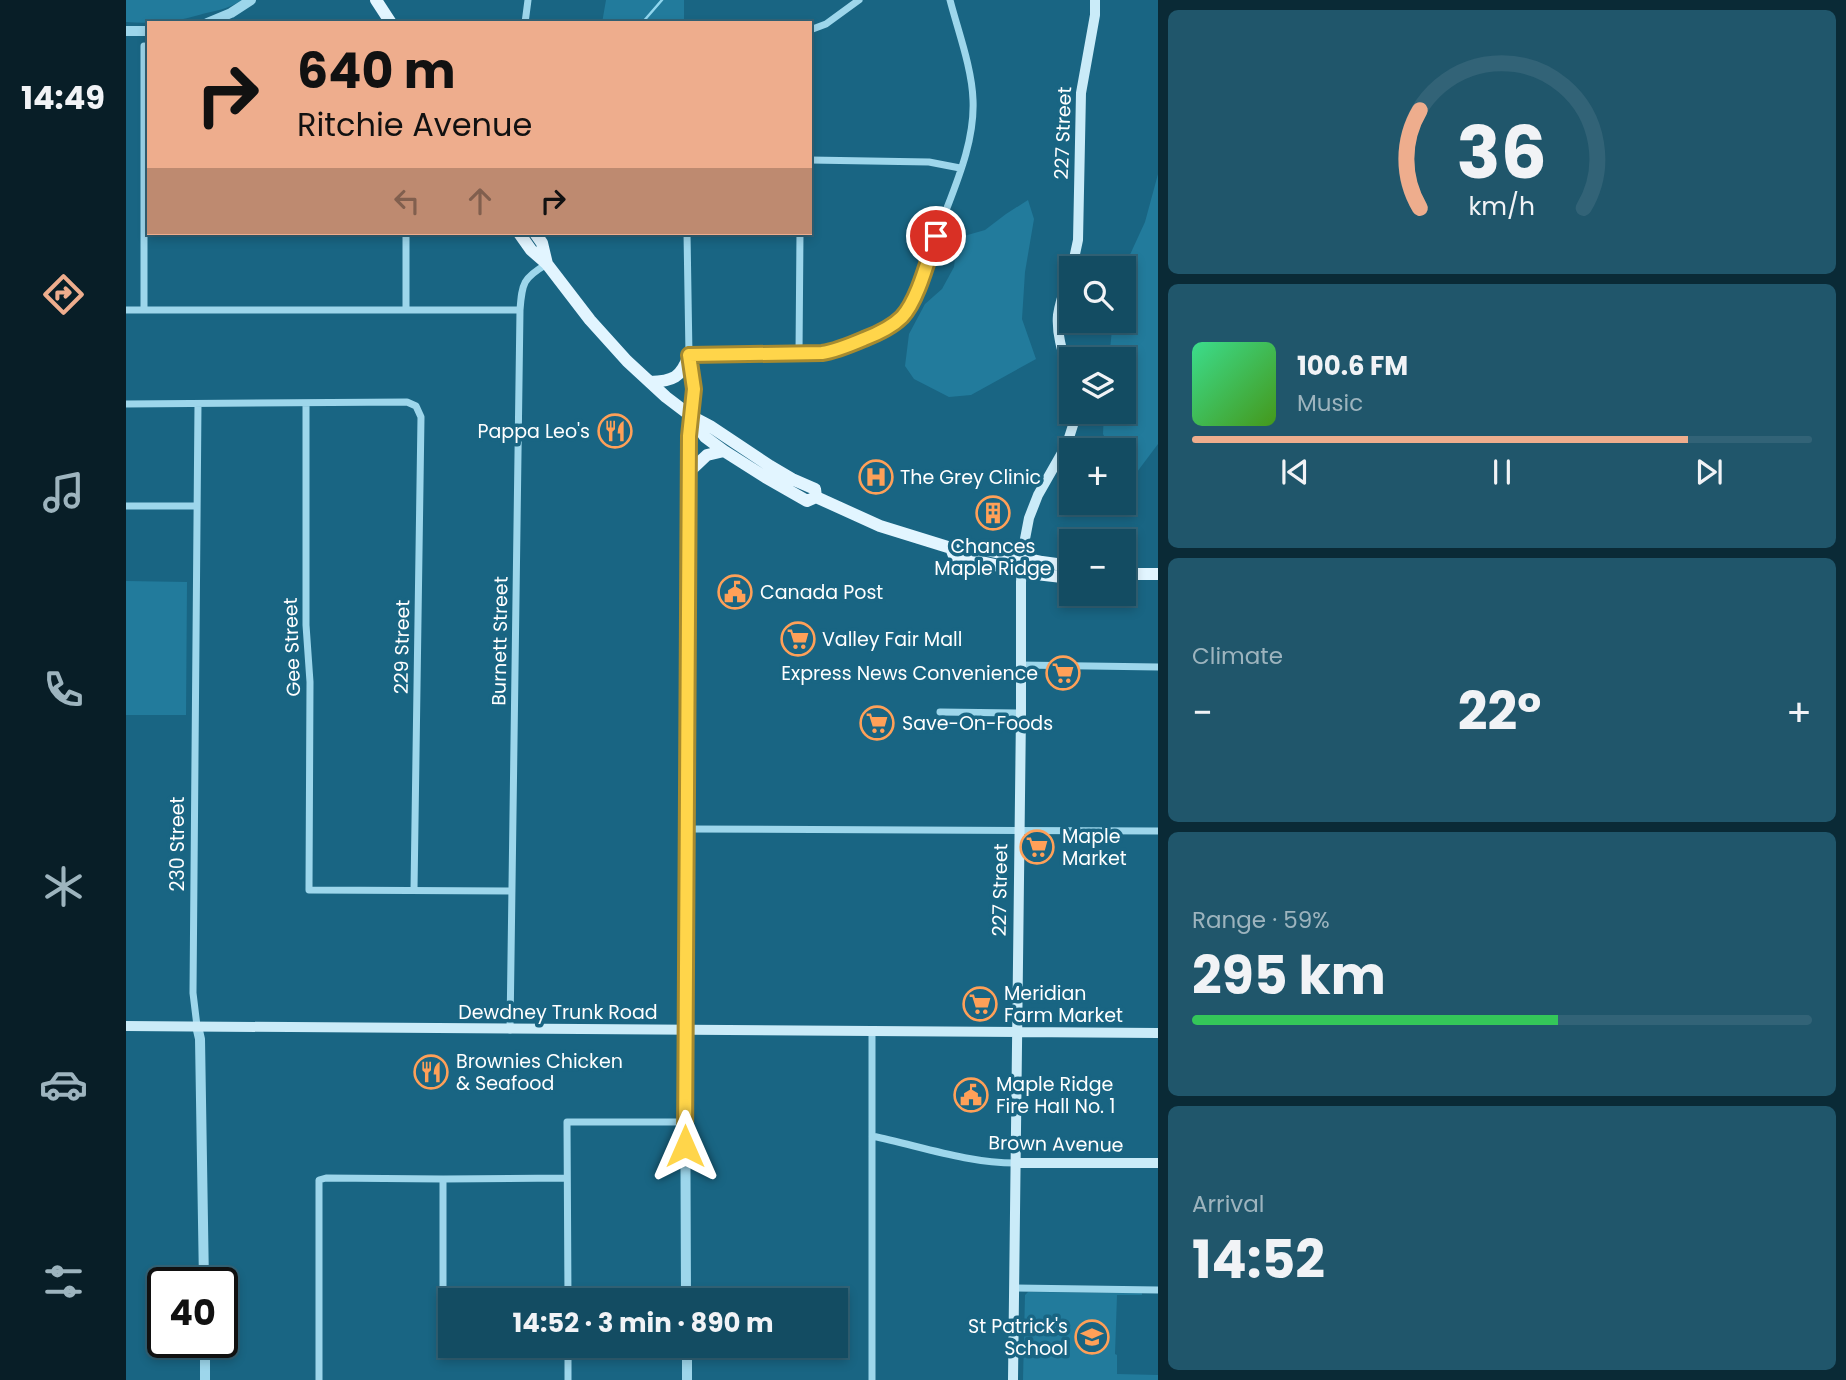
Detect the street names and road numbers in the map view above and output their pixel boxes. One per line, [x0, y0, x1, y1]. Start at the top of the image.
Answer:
street label: 227 Street [1048, 86, 1078, 180]
street label: Burnett Street [485, 576, 515, 706]
street label: Gee Street [277, 597, 307, 697]
street label: 229 Street [388, 599, 416, 694]
street label: 230 Street [164, 797, 191, 891]
street label: 227 Street [986, 843, 1014, 937]
street label: Dewdney Trunk Road [458, 999, 658, 1026]
street label: Brown Avenue [988, 1129, 1124, 1159]

